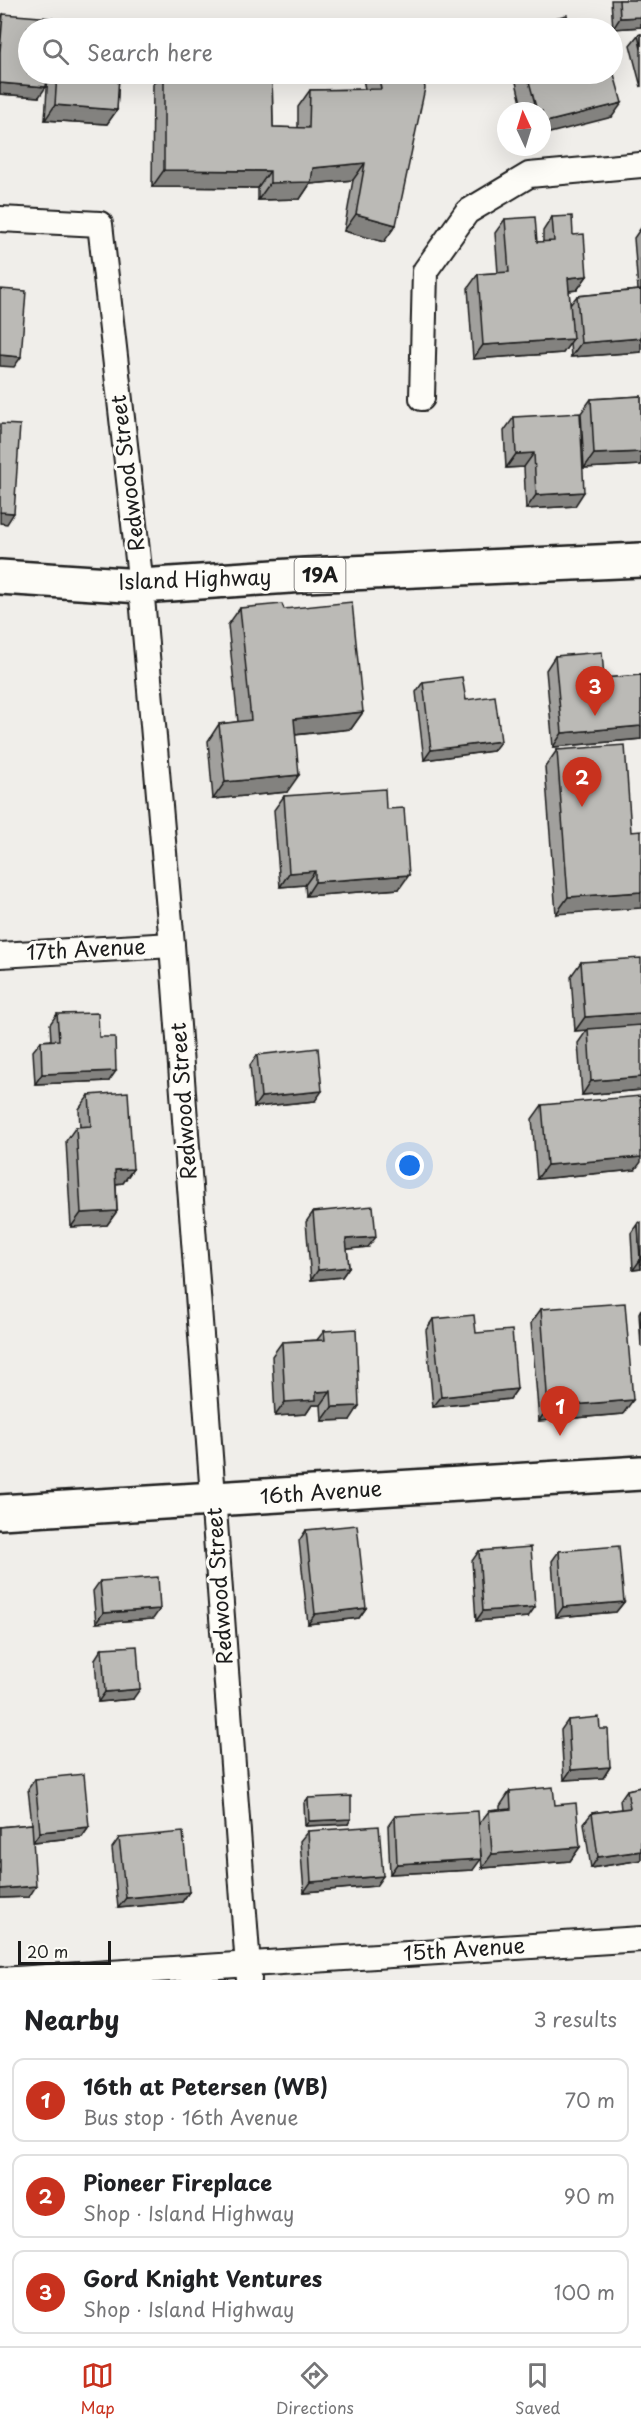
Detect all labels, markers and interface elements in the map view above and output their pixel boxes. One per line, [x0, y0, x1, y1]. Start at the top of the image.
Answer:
search box [18, 18, 623, 84]
icon: search [39, 35, 72, 68]
text: Search here [87, 35, 213, 68]
north arrow [497, 102, 551, 156]
street label: Redwood Street [101, 393, 152, 553]
road number: 19A [294, 558, 346, 592]
street label: Island Highway [118, 559, 272, 597]
pin: 3 [576, 666, 614, 716]
pin: 2 [562, 758, 602, 807]
street label: 17th Avenue [25, 929, 146, 967]
street label: Redwood Street [161, 1021, 203, 1181]
your location [395, 1151, 424, 1180]
pin: 1 [540, 1386, 580, 1436]
street label: 16th Avenue [259, 1471, 383, 1511]
street label: Redwood Street [197, 1506, 239, 1666]
street label: 15th Avenue [402, 1928, 526, 1968]
scale bar [18, 1938, 111, 1966]
text: 20 m [27, 1939, 68, 1963]
text: Nearby [24, 2000, 119, 2039]
text: 3 results [534, 2004, 617, 2034]
text: 16th at Petersen (WB) [83, 2069, 328, 2102]
text: 1 [41, 2085, 50, 2115]
text: 70 m [565, 2085, 615, 2115]
text: Bus stop · 16th Avenue [83, 2102, 298, 2132]
text: Pioneer Fireplace [83, 2165, 272, 2198]
text: 2 [38, 2181, 53, 2211]
text: 90 m [564, 2181, 615, 2211]
text: Shop · Island Highway [83, 2198, 294, 2228]
text: Gord Knight Ventures [83, 2261, 322, 2294]
text: 3 [39, 2277, 52, 2307]
text: 100 m [554, 2277, 615, 2307]
text: Shop · Island Highway [83, 2294, 294, 2324]
tab: Map [81, 2359, 115, 2419]
tab: Directions [276, 2359, 354, 2419]
tab: Saved [515, 2359, 560, 2419]

